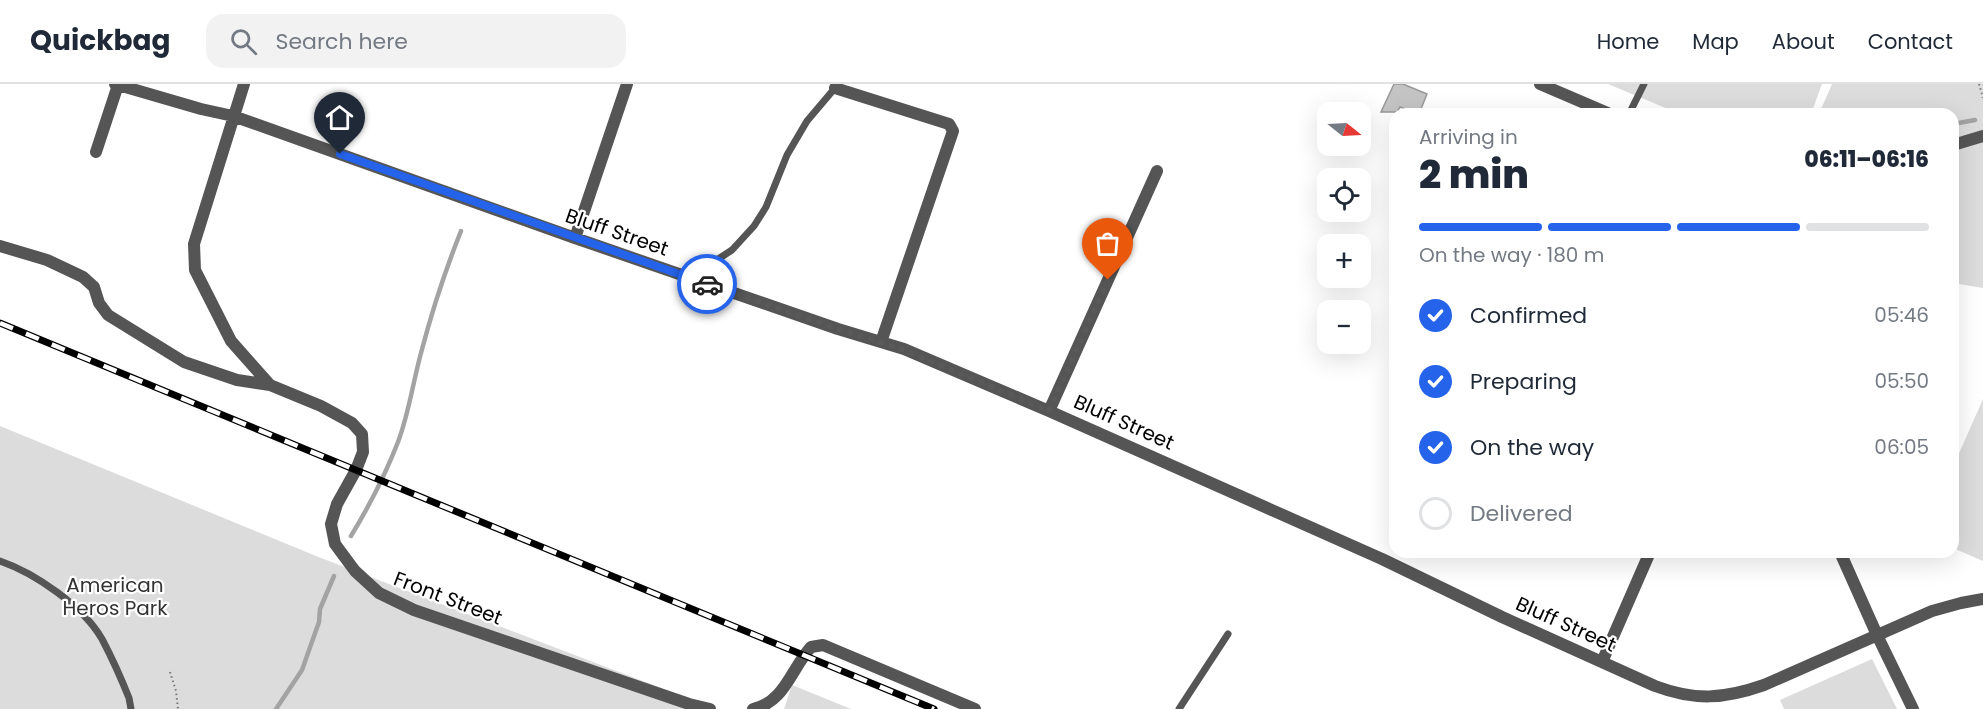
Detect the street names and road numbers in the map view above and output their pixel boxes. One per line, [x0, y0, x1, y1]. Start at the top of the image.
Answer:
street label: Bluff Street [562, 201, 672, 263]
street label: Bluff Street [1069, 387, 1179, 457]
street label: Front Street [390, 564, 506, 632]
street label: Bluff Street [1511, 589, 1621, 659]

